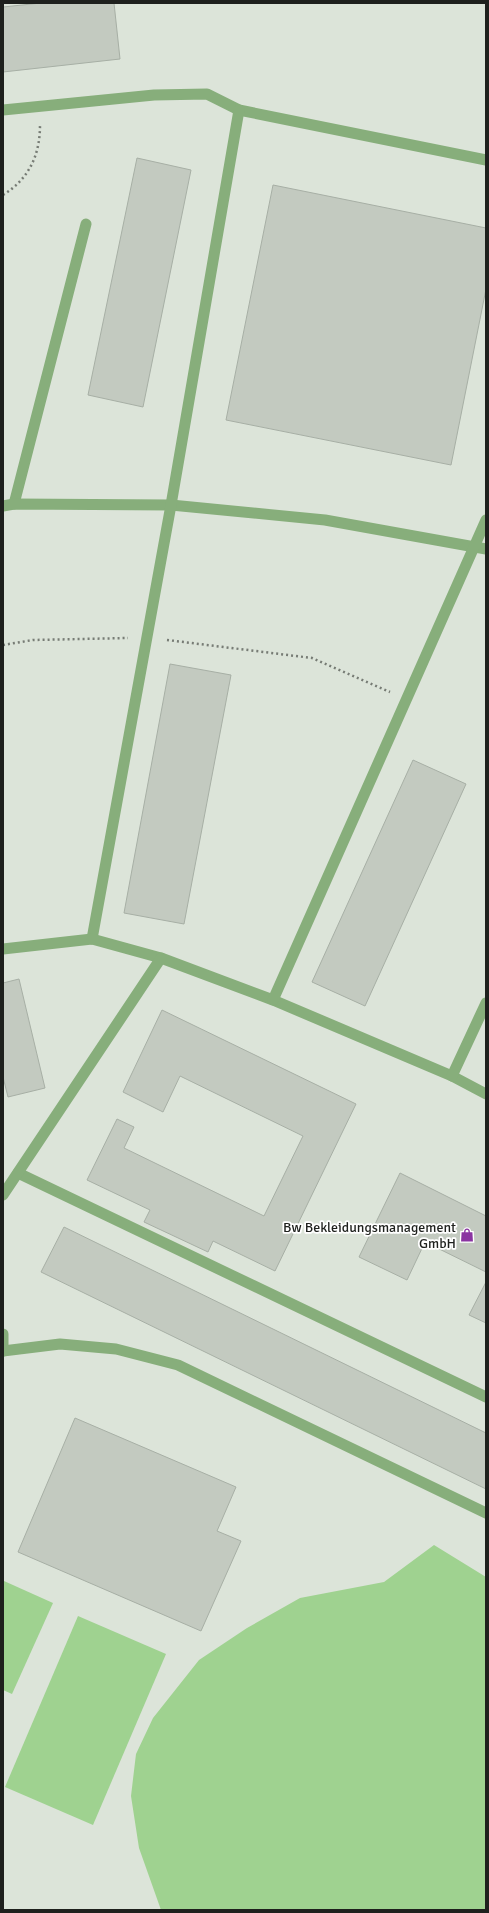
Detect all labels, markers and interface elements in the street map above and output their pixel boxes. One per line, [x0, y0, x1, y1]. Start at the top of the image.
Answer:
place label: Bw Bekleidungsmanagement GmbH [283, 1219, 456, 1252]
shop icon: Bw Bekleidungsmanagement GmbH [459, 1227, 475, 1243]

